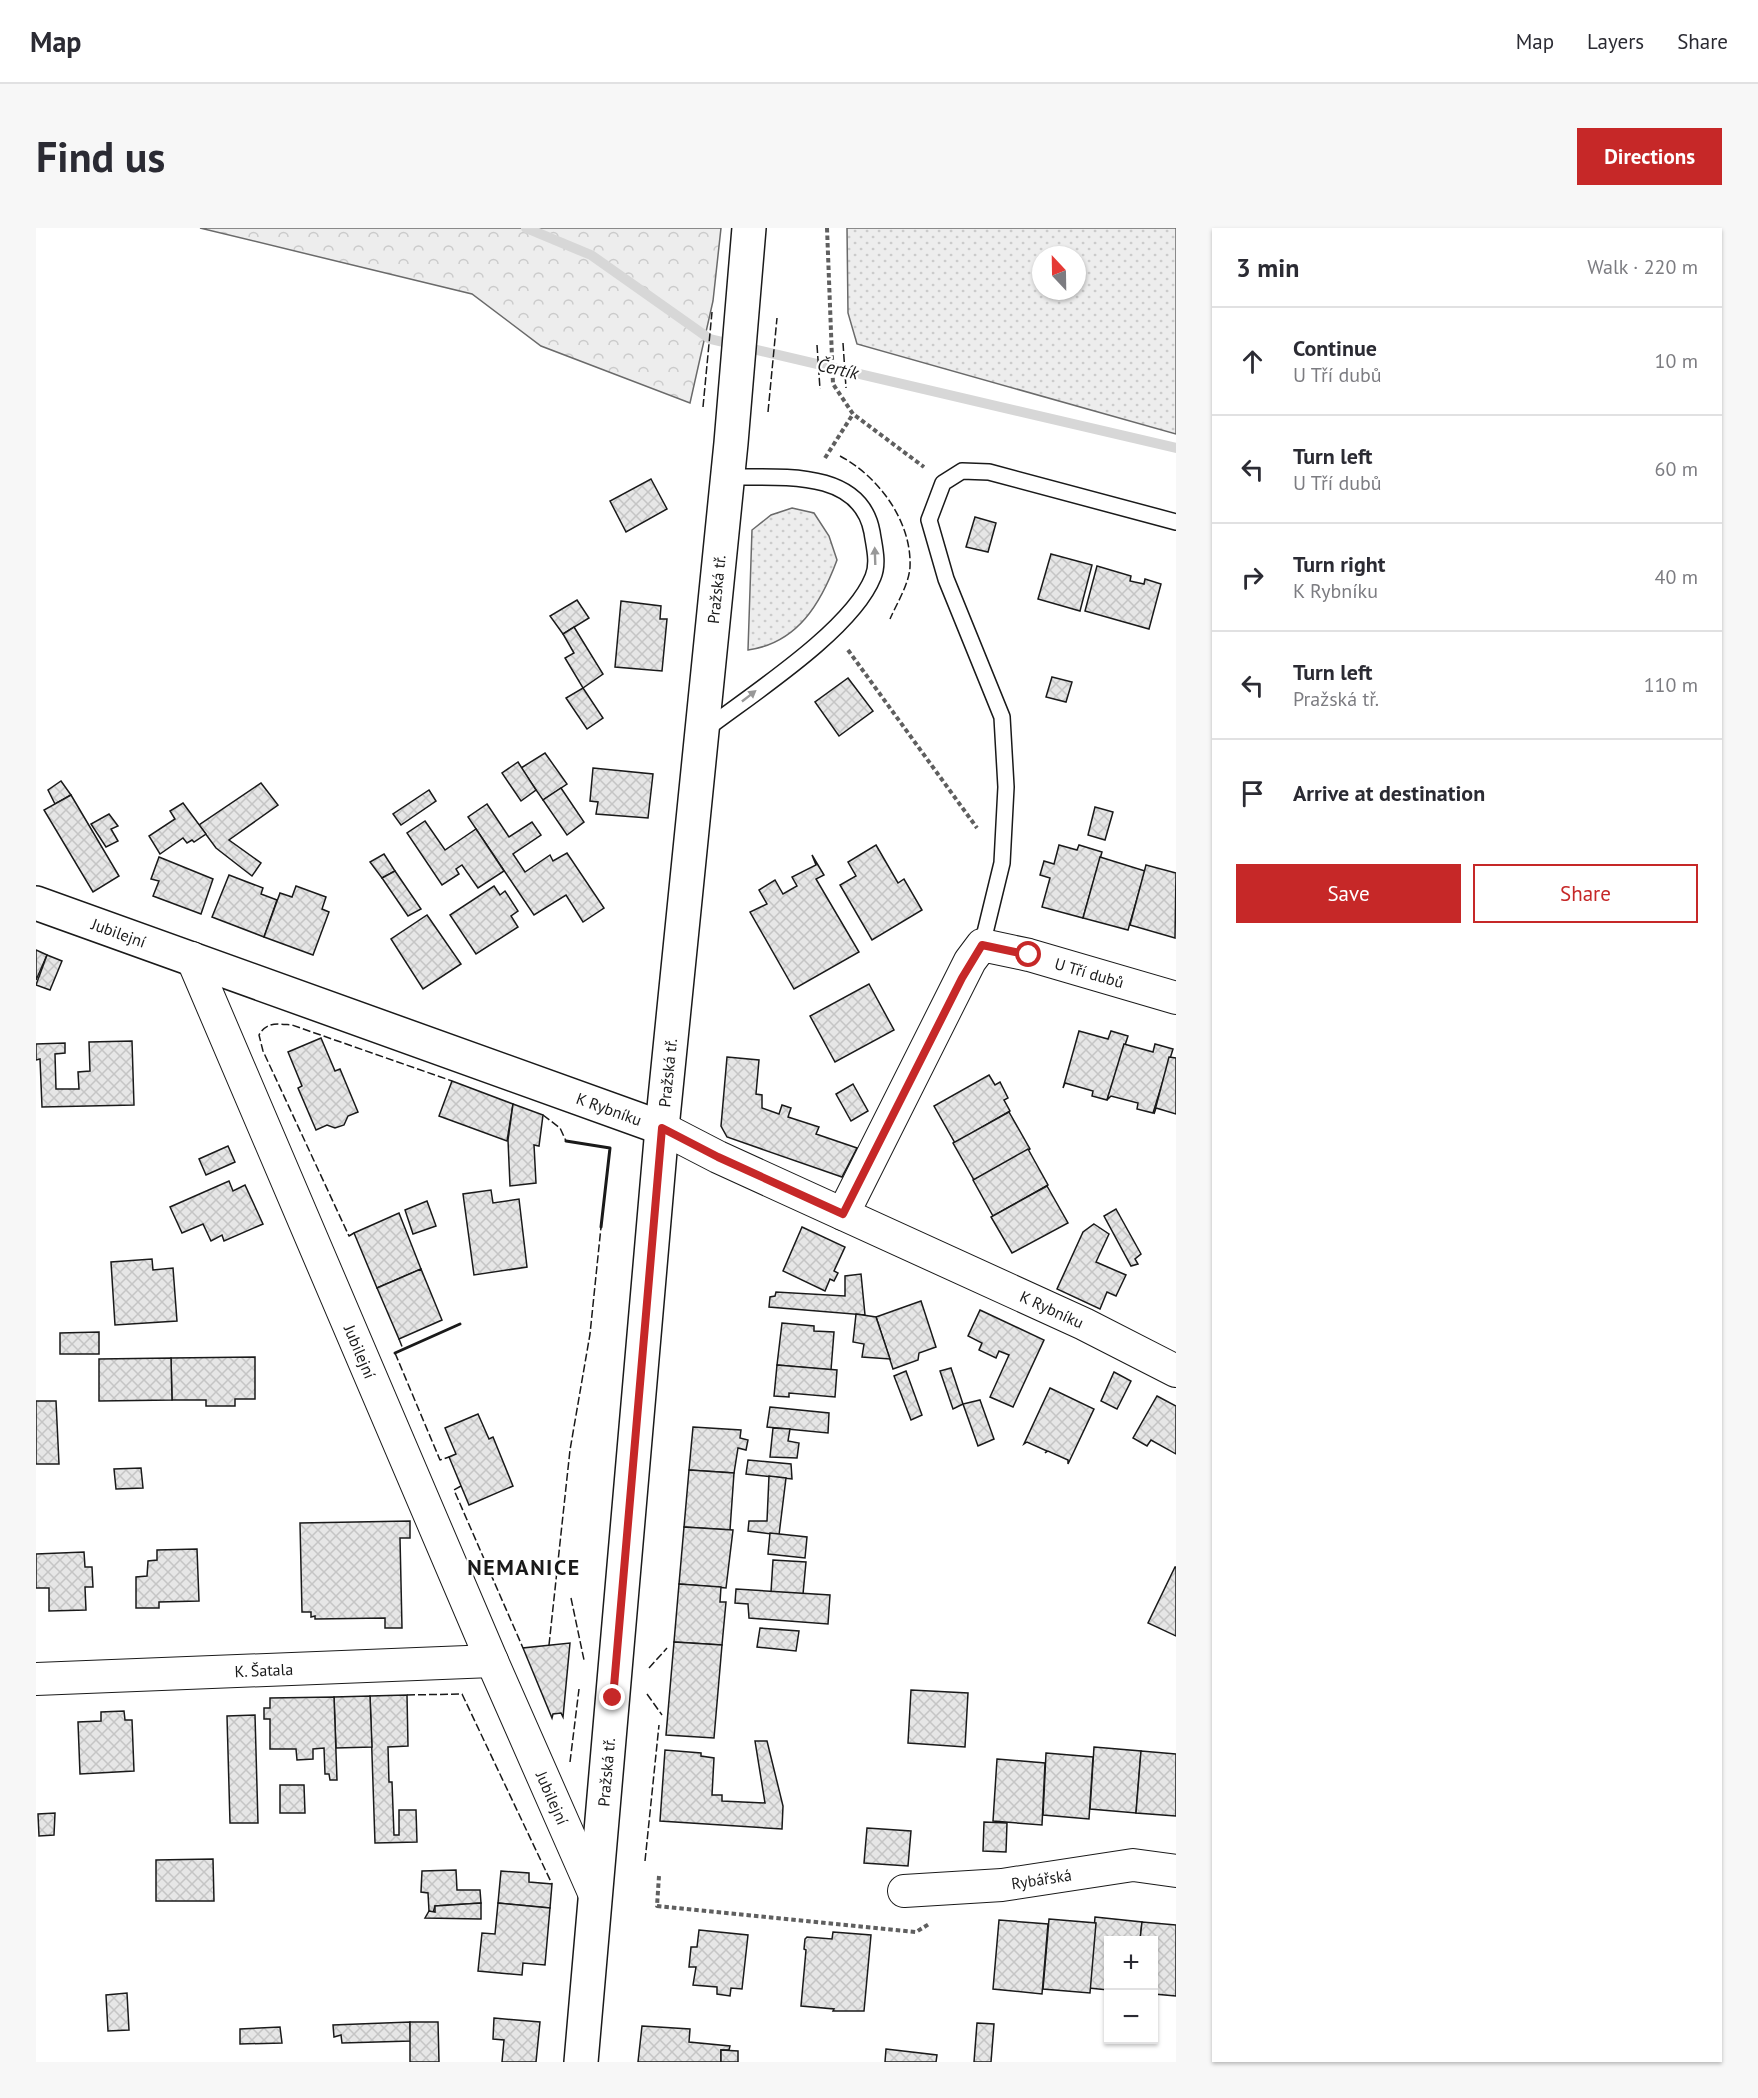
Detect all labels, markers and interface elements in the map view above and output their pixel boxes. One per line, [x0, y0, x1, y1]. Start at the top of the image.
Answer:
text: Map [30, 23, 81, 60]
text: Map [1516, 28, 1554, 55]
text: Layers [1587, 28, 1644, 55]
text: Share [1677, 28, 1728, 55]
button: Directions [1577, 128, 1722, 185]
text: Find us [36, 129, 165, 184]
north arrow [1032, 246, 1086, 300]
text: 3 min [1236, 251, 1299, 284]
text: Walk · 220 m [1587, 254, 1698, 280]
text: Continue [1293, 334, 1377, 362]
icon: ahead [1236, 345, 1269, 378]
text: 10 m [1655, 348, 1698, 374]
water label: Čertík [815, 353, 862, 385]
text: U Tří dubů [1293, 362, 1382, 388]
text: Turn left [1293, 442, 1373, 470]
icon: left [1236, 453, 1269, 486]
text: 60 m [1655, 456, 1698, 482]
text: U Tří dubů [1293, 470, 1382, 496]
one-way arrow [870, 547, 879, 566]
text: Turn right [1293, 550, 1385, 578]
street label: Pražská tř. [703, 554, 730, 625]
icon: right [1236, 561, 1269, 594]
text: 40 m [1655, 564, 1698, 590]
text: K Rybníku [1293, 578, 1378, 604]
text: Turn left [1293, 658, 1373, 686]
icon: left [1236, 669, 1269, 702]
text: 110 m [1644, 672, 1698, 698]
text: Pražská tř. [1293, 686, 1379, 712]
one-way arrow [741, 690, 757, 702]
icon: arrive [1236, 777, 1269, 810]
text: Arrive at destination [1293, 779, 1485, 807]
button: Save [1236, 864, 1461, 923]
button: Share [1473, 864, 1698, 923]
street label: Jubilejní [88, 913, 149, 952]
route start [1015, 941, 1041, 967]
street label: U Tří dubů [1052, 953, 1126, 992]
street label: Pražská tř. [654, 1037, 681, 1108]
street label: K Rybníku [574, 1088, 644, 1130]
street label: K Rybníku [1017, 1286, 1087, 1333]
street label: Jubilejní [339, 1321, 380, 1382]
district label: NEMANICE [467, 1553, 581, 1581]
street label: K. Šatala [234, 1659, 294, 1681]
route end [599, 1684, 625, 1710]
street label: Pražská tř. [593, 1737, 619, 1807]
street label: Jubilejní [531, 1767, 573, 1828]
street label: Rybářská [1010, 1865, 1073, 1893]
map controls [1104, 1936, 1158, 2044]
button: + [1104, 1936, 1158, 1990]
button: − [1104, 1990, 1158, 2044]

